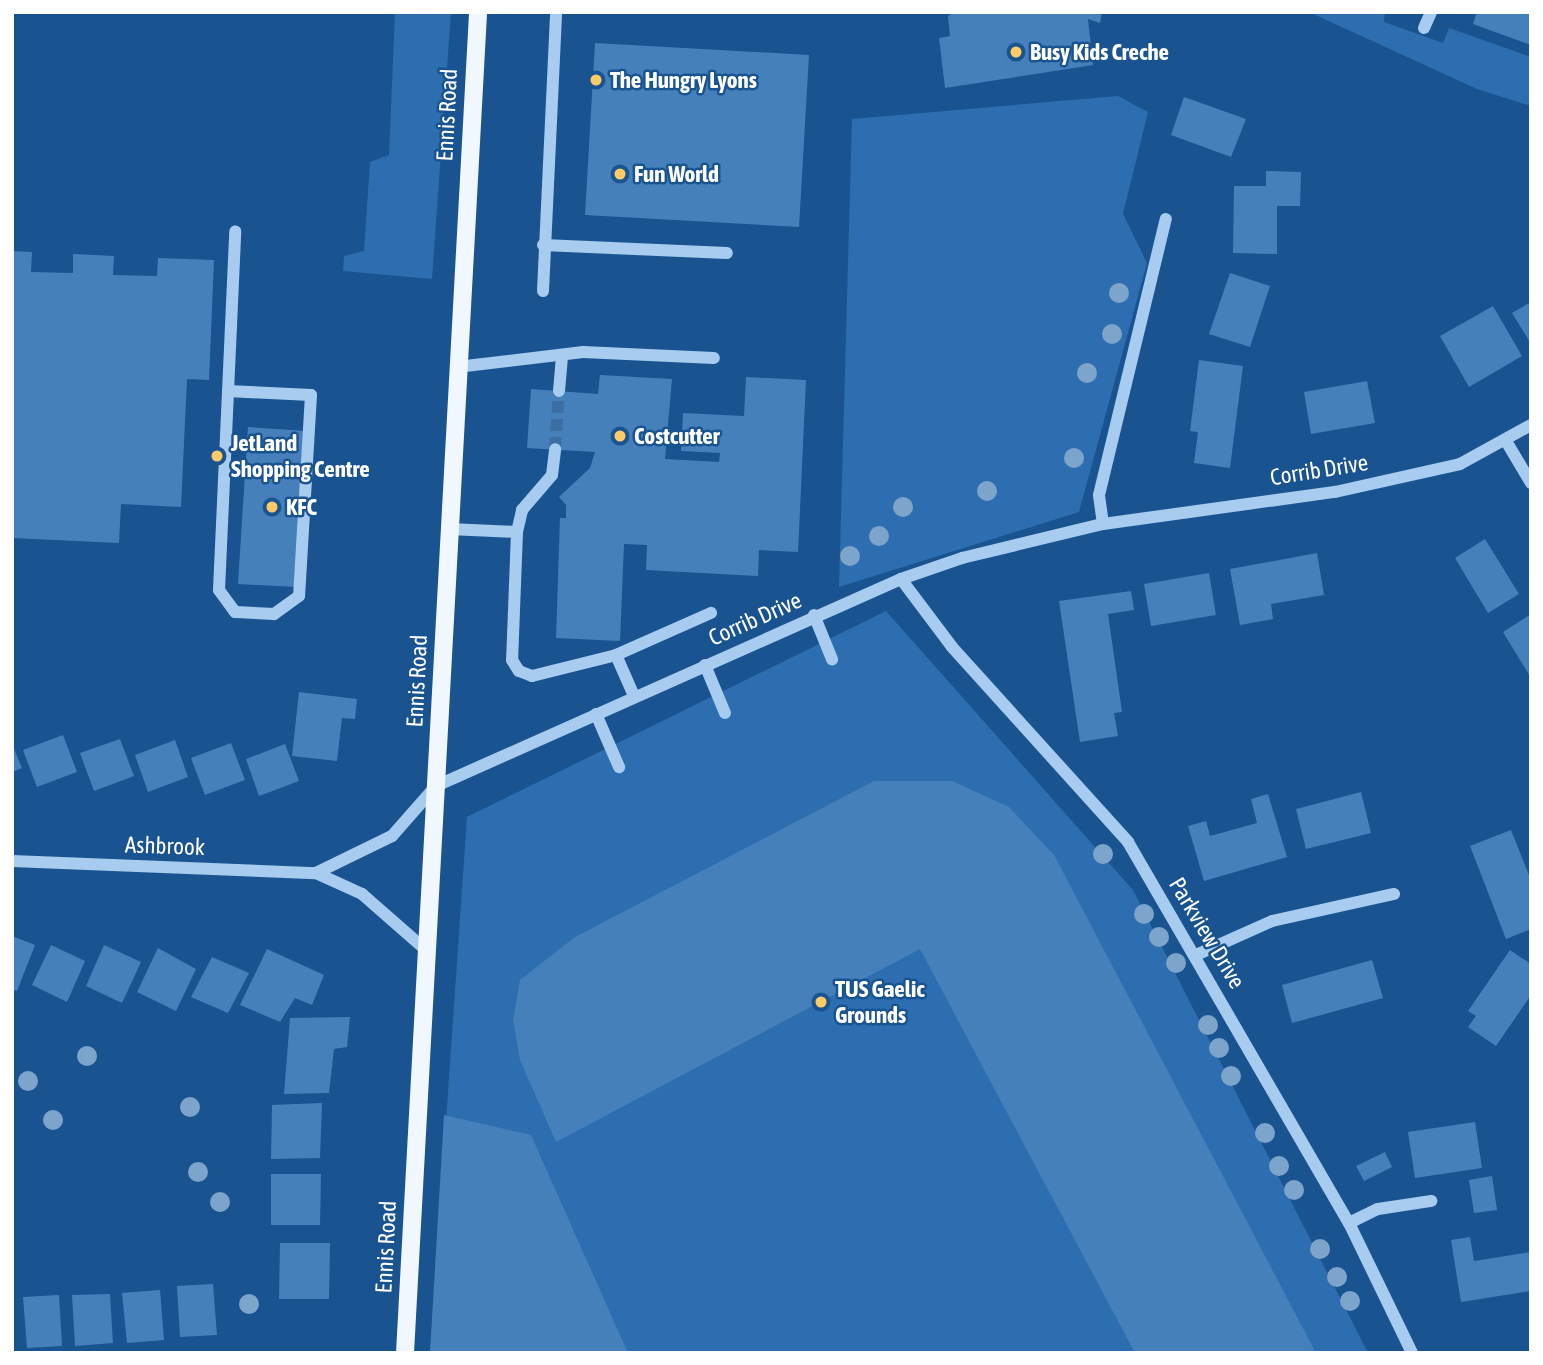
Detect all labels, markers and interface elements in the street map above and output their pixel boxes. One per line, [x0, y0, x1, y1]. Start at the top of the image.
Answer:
place label: Busy Kids Creche [1030, 38, 1169, 66]
marker: Busy Kids Creche [1008, 44, 1024, 60]
place label: The Hungry Lyons [610, 66, 757, 94]
street label: Ennis Road [431, 68, 463, 162]
marker: The Hungry Lyons [588, 72, 604, 88]
place label: Fun World [634, 160, 719, 188]
marker: Fun World [612, 166, 628, 182]
place label: Costcutter [634, 422, 720, 450]
marker: Costcutter [612, 428, 628, 444]
place label: JetLand Shopping Centre [231, 429, 370, 483]
marker: JetLand Shopping Centre [209, 448, 225, 464]
street label: Corrib Drive [1268, 449, 1370, 491]
place label: KFC [286, 493, 317, 521]
marker: KFC [264, 499, 280, 515]
street label: Corrib Drive [704, 586, 806, 652]
street label: Ennis Road [401, 634, 433, 728]
street label: Ashbrook [125, 831, 205, 861]
street label: Parkview Drive [1163, 872, 1251, 994]
place label: TUS Gaelic Grounds [835, 975, 925, 1029]
marker: TUS Gaelic Grounds [813, 994, 829, 1010]
street label: Ennis Road [370, 1200, 402, 1294]

